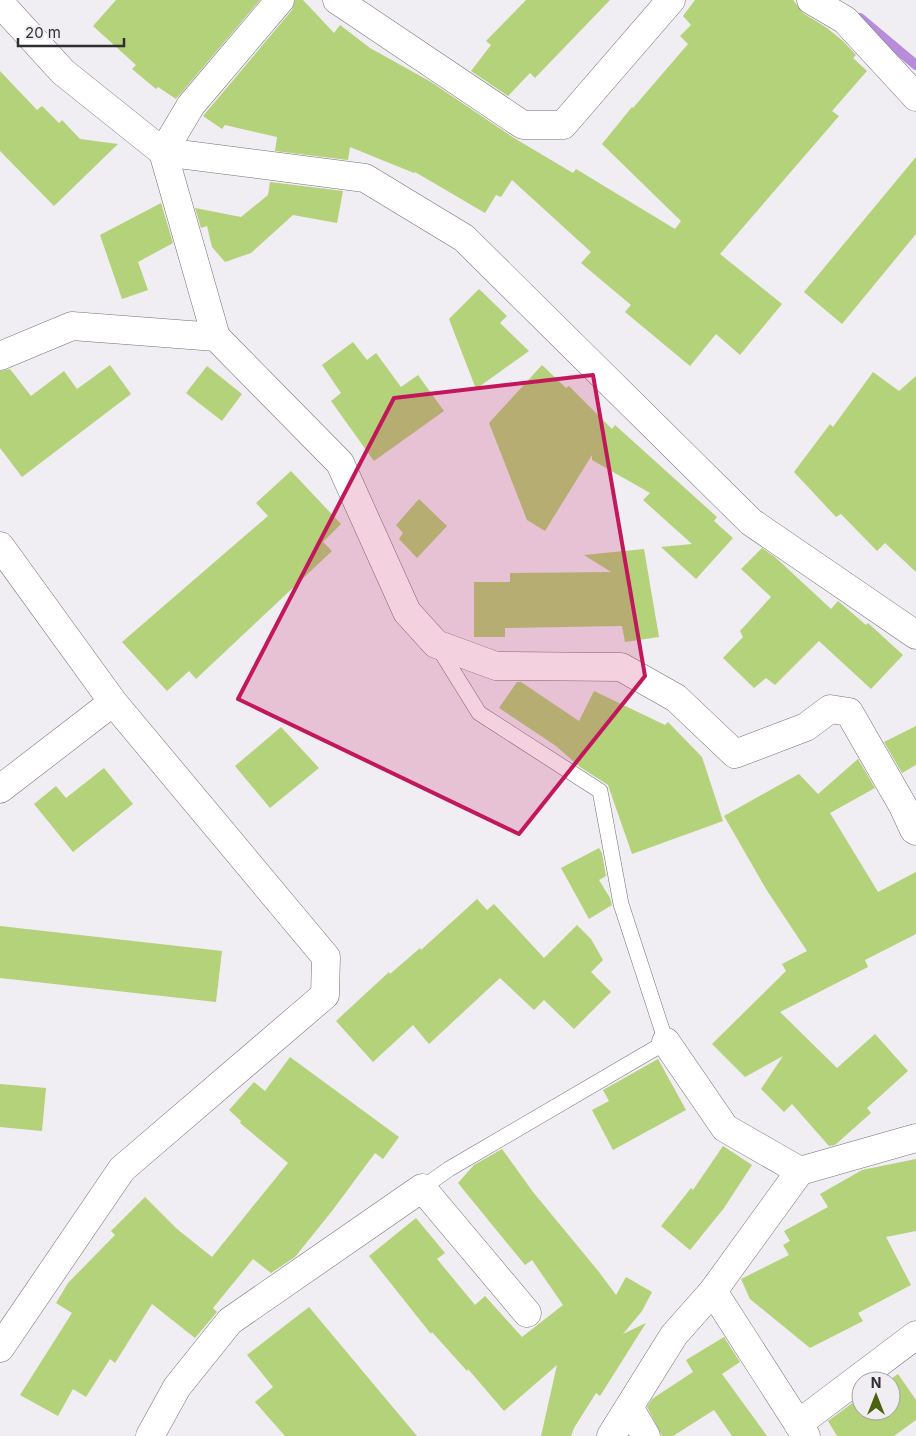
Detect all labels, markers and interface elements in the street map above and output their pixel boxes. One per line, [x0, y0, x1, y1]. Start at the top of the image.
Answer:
scale bar [18, 15, 124, 47]
text: 20 m [25, 23, 61, 42]
north arrow [851, 1371, 901, 1421]
text: N [871, 1374, 881, 1391]

